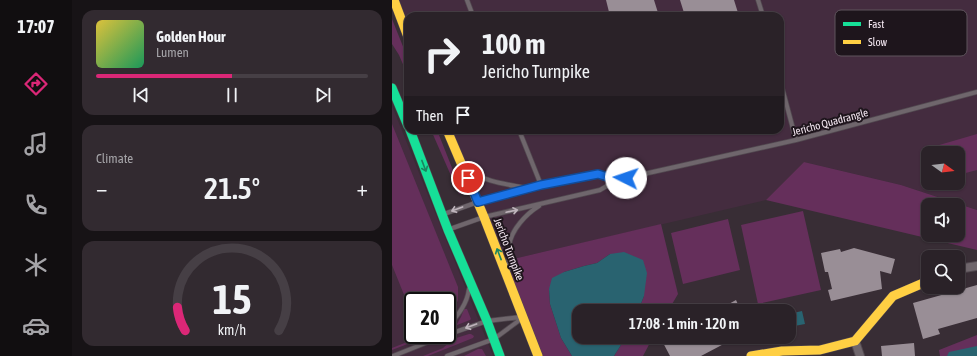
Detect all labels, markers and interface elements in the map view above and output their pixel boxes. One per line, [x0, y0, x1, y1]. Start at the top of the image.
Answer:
legend [835, 10, 967, 56]
text: 17:07 [17, 16, 55, 37]
text: Fast [868, 18, 884, 30]
text: Golden Hour [156, 28, 226, 45]
icon: right [416, 28, 468, 80]
text: 100 m [482, 28, 545, 60]
text: Slow [868, 36, 887, 48]
text: Lumen [156, 45, 189, 60]
text: Jericho Turnpike [482, 61, 590, 82]
icon: directions [22, 70, 50, 98]
icon: previous [130, 84, 152, 106]
icon: pause [221, 84, 243, 106]
icon: next [312, 84, 334, 106]
icon: arrive [452, 104, 474, 126]
street label: Jericho Quadrangle [791, 106, 869, 138]
text: Then [416, 107, 444, 124]
icon: music [22, 130, 50, 158]
north arrow [921, 146, 965, 190]
map controls [921, 146, 965, 294]
text: Climate [96, 151, 133, 166]
position arrow [605, 157, 647, 199]
one-way arrow [420, 160, 428, 172]
pin [451, 161, 485, 195]
icon: arrive [457, 167, 479, 189]
text: 21.5° [204, 171, 260, 205]
text: − [96, 175, 107, 201]
text: + [357, 175, 368, 201]
icon: phone [22, 191, 50, 219]
button: sound [921, 198, 965, 242]
one-way arrow [452, 206, 464, 214]
one-way arrow [505, 206, 518, 214]
street label: Jericho Turnpike [492, 216, 526, 282]
one-way arrow [494, 249, 502, 261]
button: search [921, 250, 965, 294]
icon: climate [22, 251, 50, 279]
text: 15 [212, 275, 252, 323]
speed limit sign: 20 [404, 292, 456, 344]
icon: car [22, 312, 50, 340]
text: 17:08 · 1 min · 120 m [629, 315, 739, 332]
text: km/h [218, 322, 246, 338]
one-way arrow [466, 323, 478, 331]

